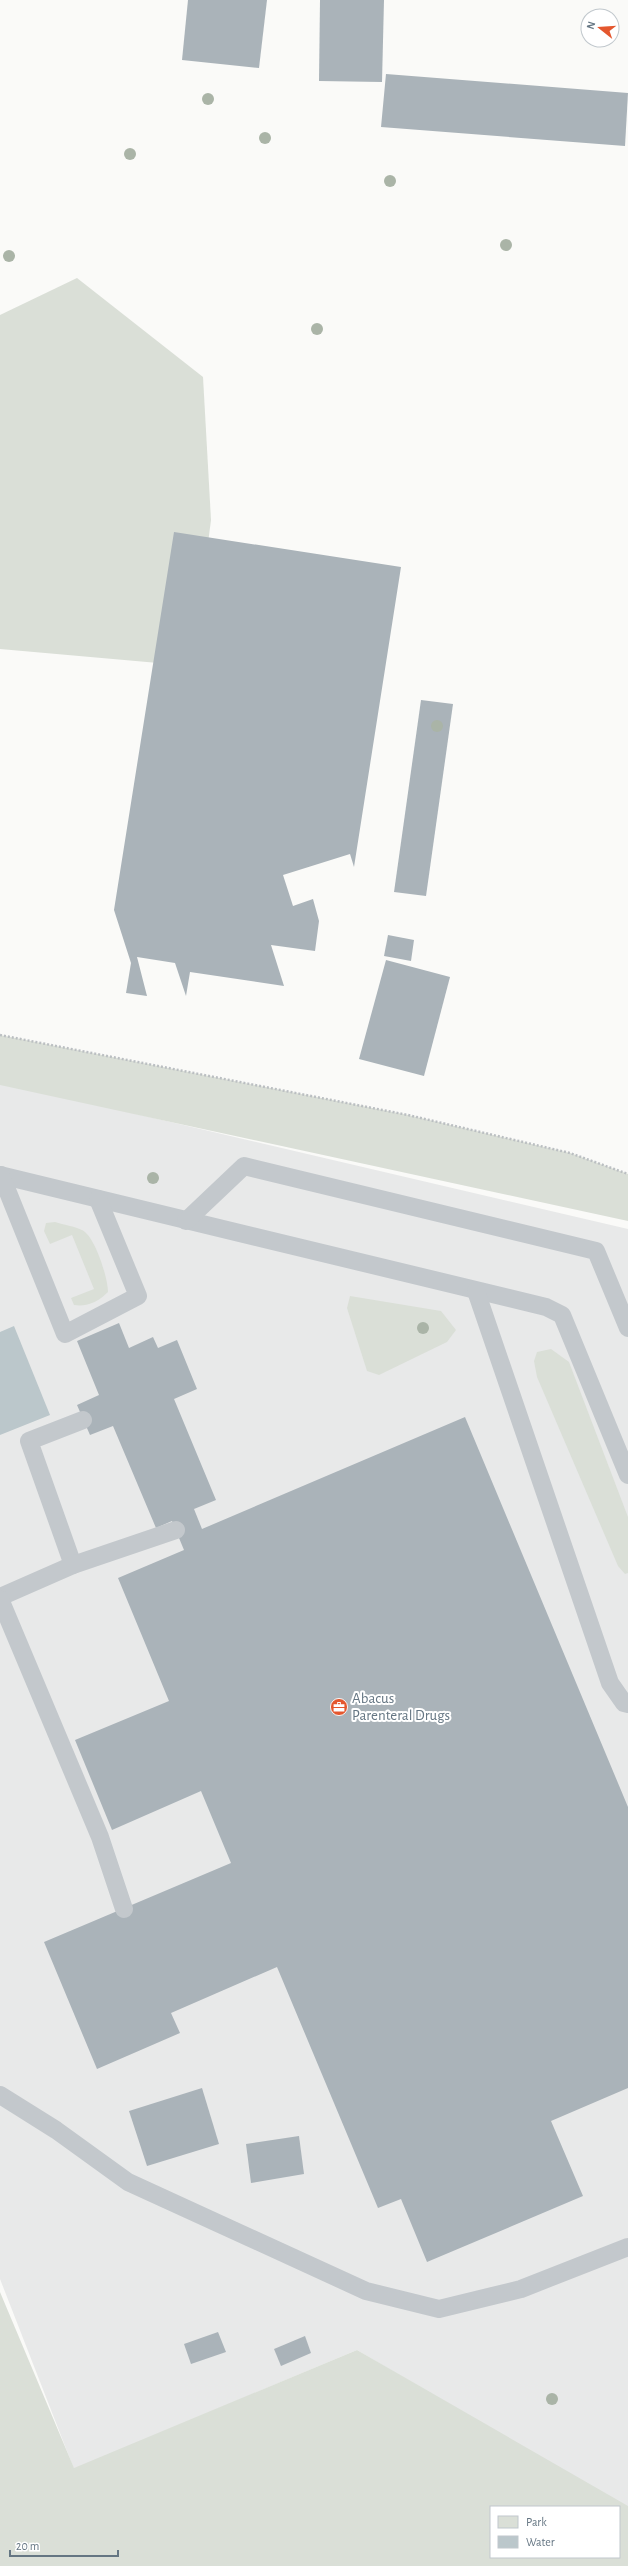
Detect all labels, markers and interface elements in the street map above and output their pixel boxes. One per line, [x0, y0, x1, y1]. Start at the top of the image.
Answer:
north arrow [580, 8, 620, 48]
text: N [585, 20, 597, 30]
place label: Abacus Parenteral Drugs [352, 1691, 450, 1723]
office icon: Abacus Parenteral Drugs [329, 1697, 349, 1717]
legend [490, 2506, 620, 2558]
text: Park [526, 2516, 547, 2528]
scale bar [10, 2532, 118, 2558]
text: Water [526, 2536, 555, 2548]
text: 20 m [16, 2540, 39, 2552]

